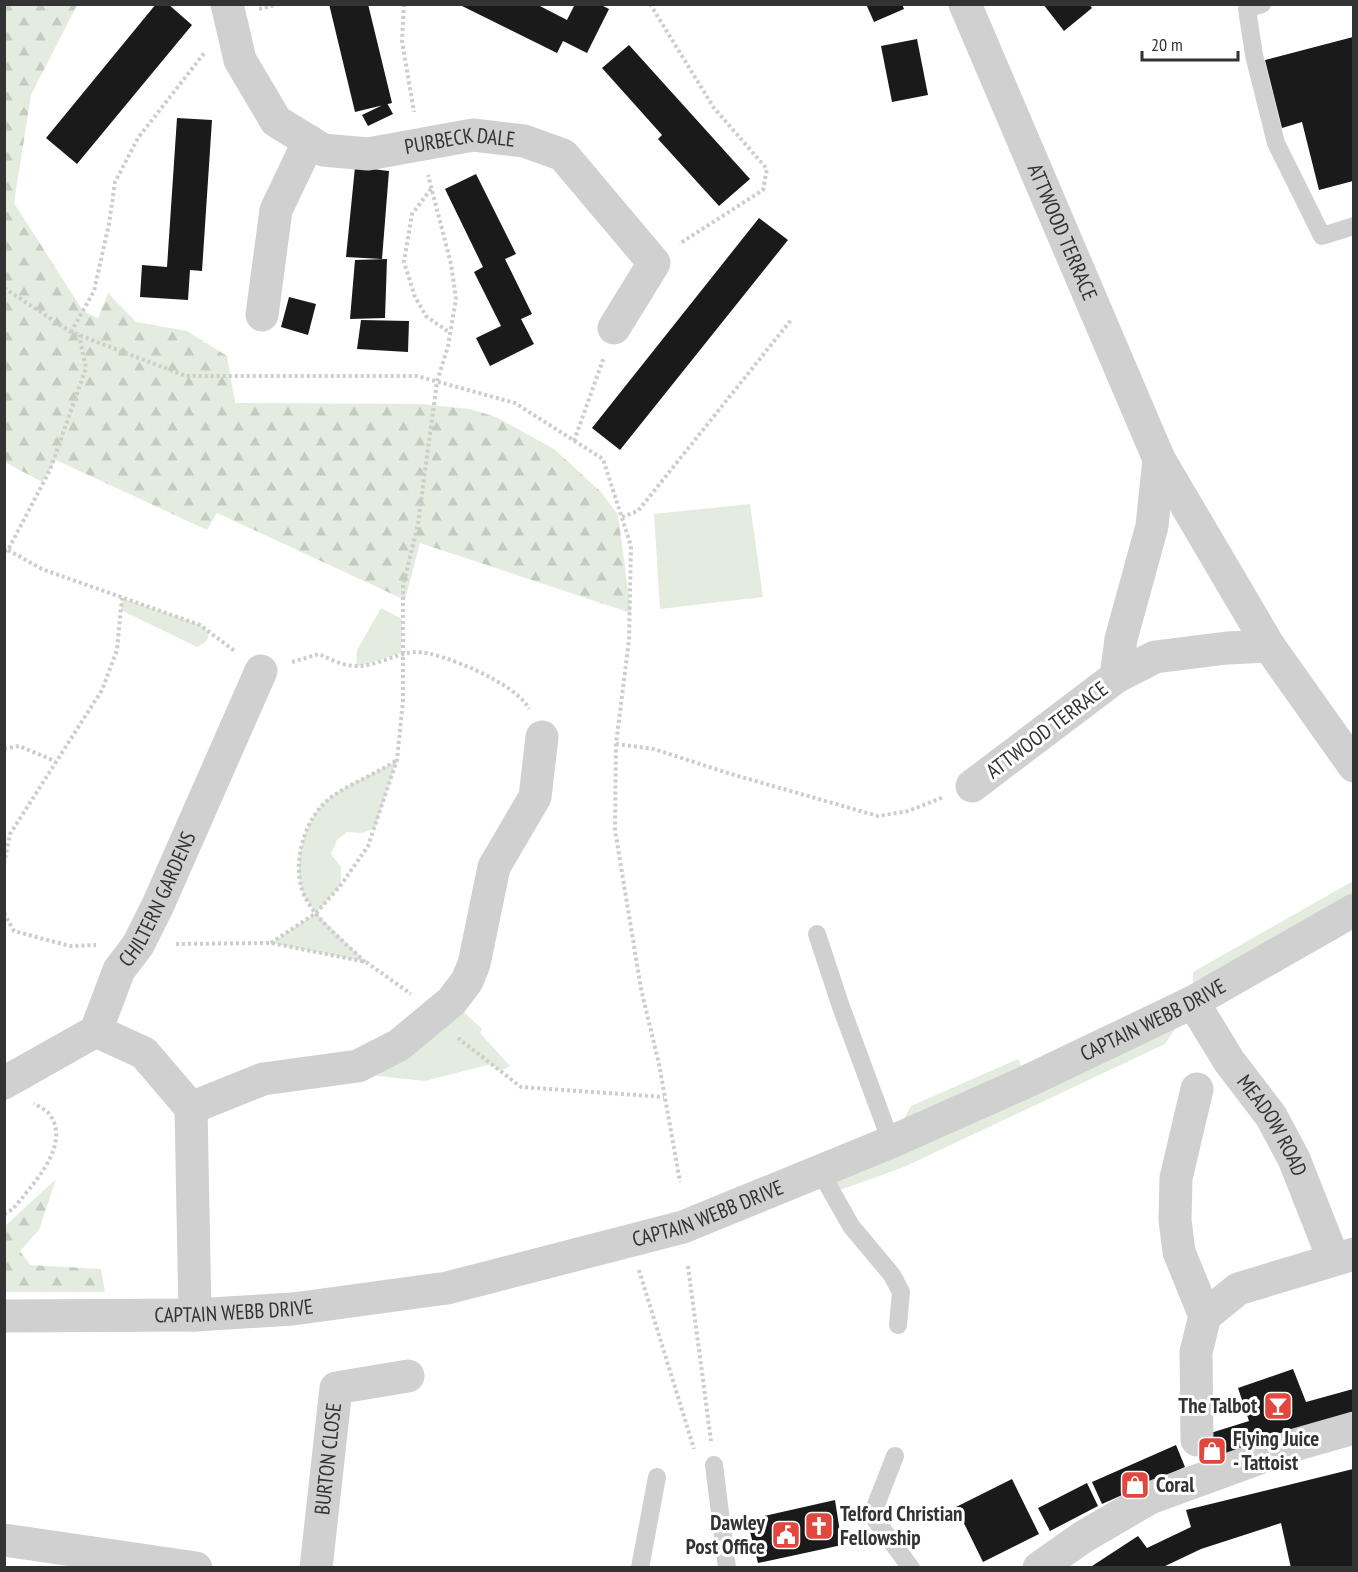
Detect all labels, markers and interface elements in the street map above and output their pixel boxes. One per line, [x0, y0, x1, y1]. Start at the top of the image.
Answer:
scale bar [1142, 24, 1238, 62]
text: 20 m [1151, 33, 1183, 56]
street label: PURBECK DALE [402, 121, 517, 160]
street label: ATTWOOD TERRACE [1022, 160, 1104, 304]
street label: ATTWOOD TERRACE [980, 675, 1113, 784]
street label: CHILTERN GARDENS [112, 827, 202, 972]
street label: CAPTAIN WEBB DRIVE [1076, 972, 1230, 1067]
street label: MEADOW ROAD [1231, 1069, 1313, 1180]
street label: CAPTAIN WEBB DRIVE [629, 1174, 787, 1253]
street label: CAPTAIN WEBB DRIVE [154, 1292, 315, 1328]
bar icon: The Talbot [1262, 1390, 1294, 1422]
place label: The Talbot [1178, 1392, 1257, 1419]
street label: BURTON CLOSE [308, 1401, 347, 1516]
place label: Flying Juice - Tattoist [1233, 1425, 1319, 1476]
shop icon: Flying Juice - Tattoist [1196, 1435, 1228, 1467]
shop icon: Coral [1119, 1469, 1151, 1501]
place label: Coral [1156, 1471, 1195, 1498]
place label: Telford Christian Fellowship [840, 1500, 963, 1551]
place label: Dawley Post Office [686, 1509, 766, 1560]
church icon: Telford Christian Fellowship [803, 1510, 835, 1542]
public building icon: Dawley Post Office [770, 1519, 802, 1551]

